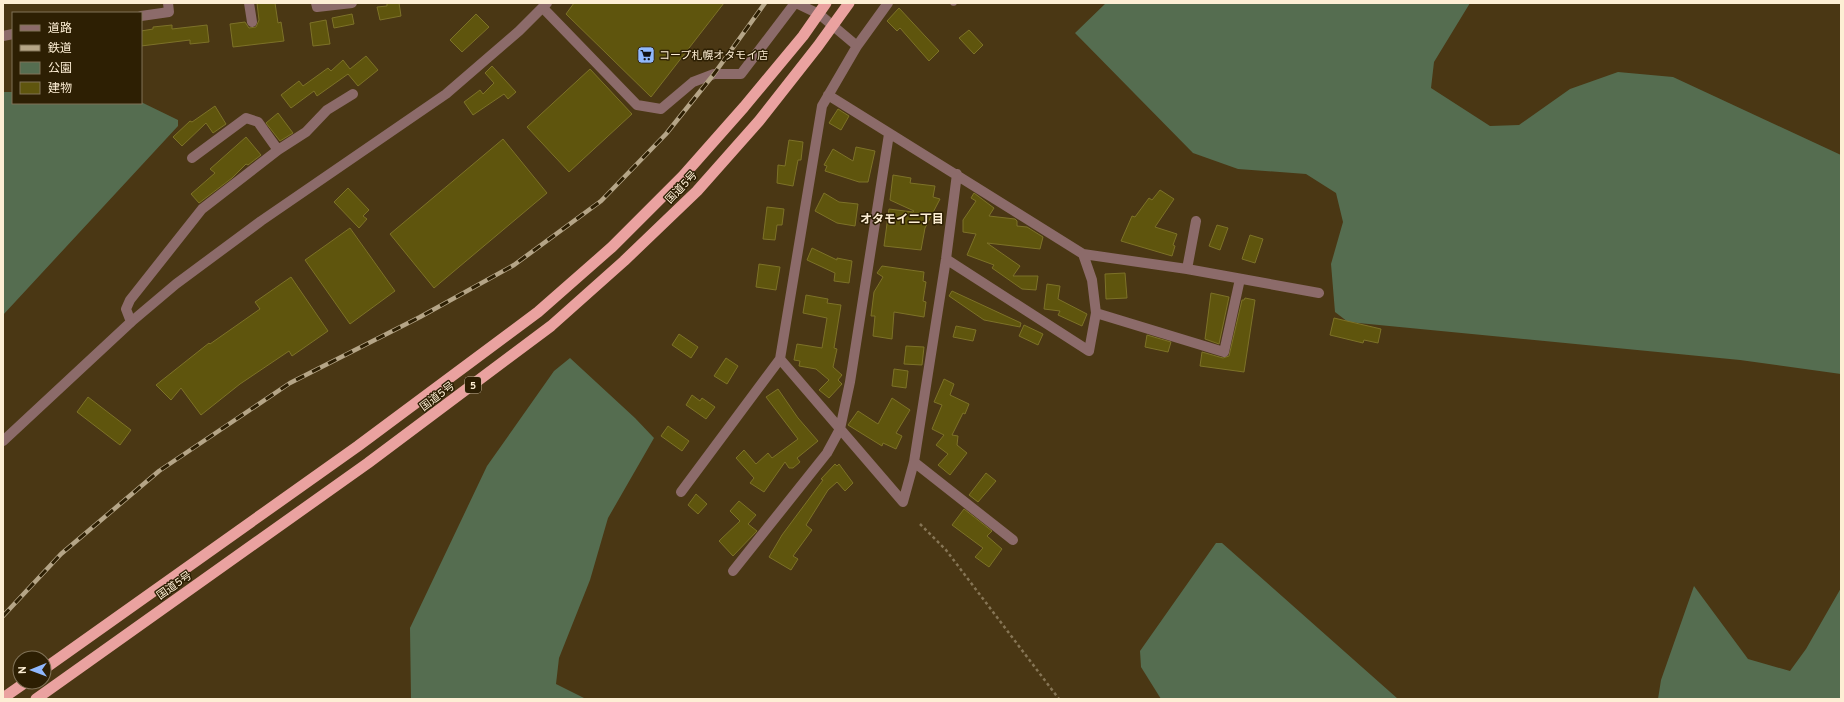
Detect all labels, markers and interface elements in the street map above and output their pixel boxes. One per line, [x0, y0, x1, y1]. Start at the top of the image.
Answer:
legend [12, 12, 142, 104]
text: 道路 [48, 21, 72, 37]
text: 鉄道 [48, 41, 72, 57]
supermarket icon: コープ札幌オタモイ店 [636, 45, 656, 65]
place label: コープ札幌オタモイ店 [659, 49, 768, 63]
text: 公園 [48, 61, 72, 77]
text: 建物 [48, 81, 72, 97]
street label: 国道5号 [663, 169, 701, 207]
district label: オタモイ二丁目 [860, 212, 944, 228]
road number: 5 [465, 377, 481, 393]
street label: 国道5号 [417, 379, 458, 414]
street label: 国道5号 [154, 569, 195, 603]
north arrow [12, 650, 52, 690]
text: N [16, 666, 30, 674]

